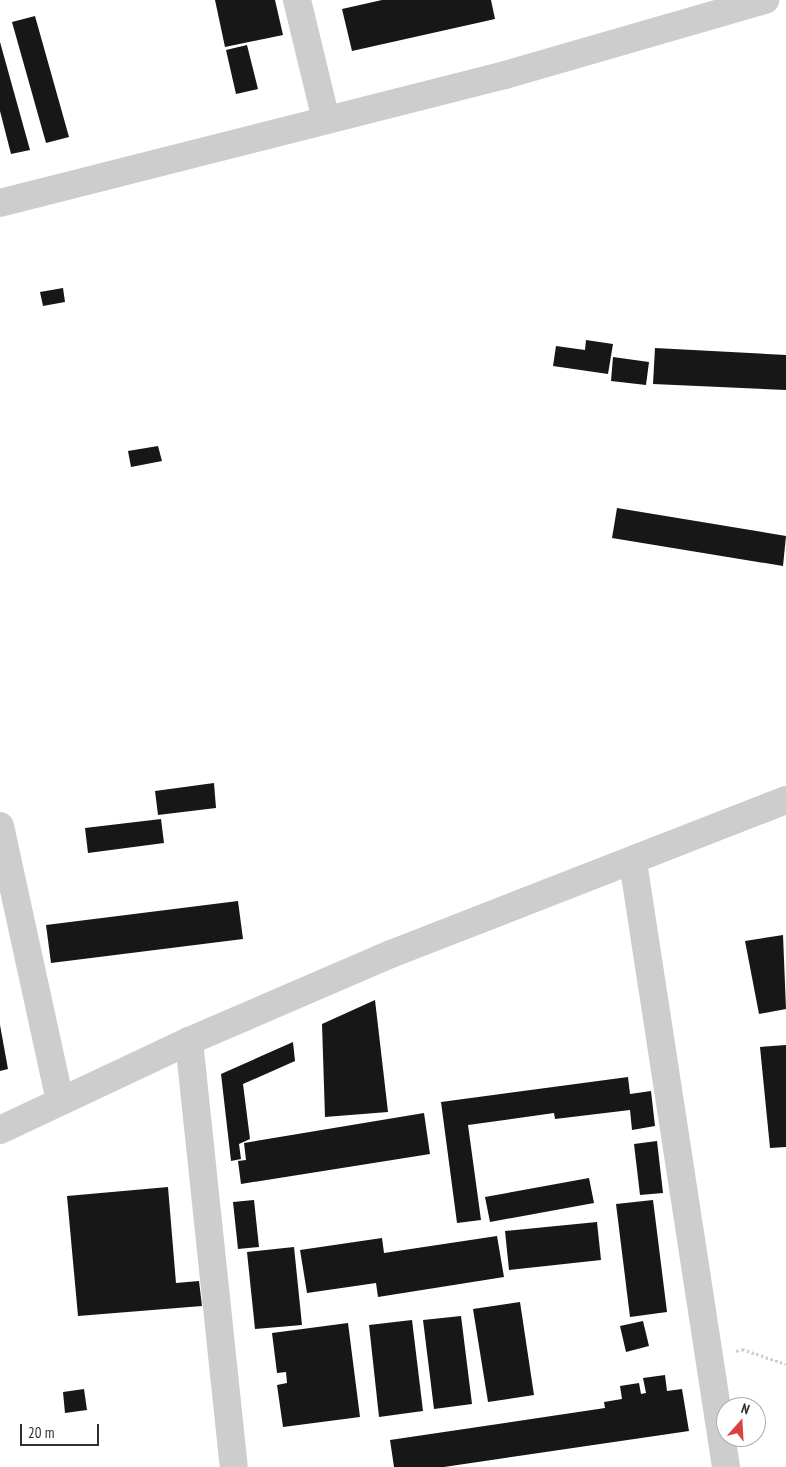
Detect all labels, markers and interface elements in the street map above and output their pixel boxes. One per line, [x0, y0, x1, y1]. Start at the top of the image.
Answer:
north arrow [716, 1397, 766, 1447]
text: N [739, 1399, 752, 1419]
scale bar [22, 1414, 101, 1446]
text: 20 m [28, 1423, 54, 1442]

